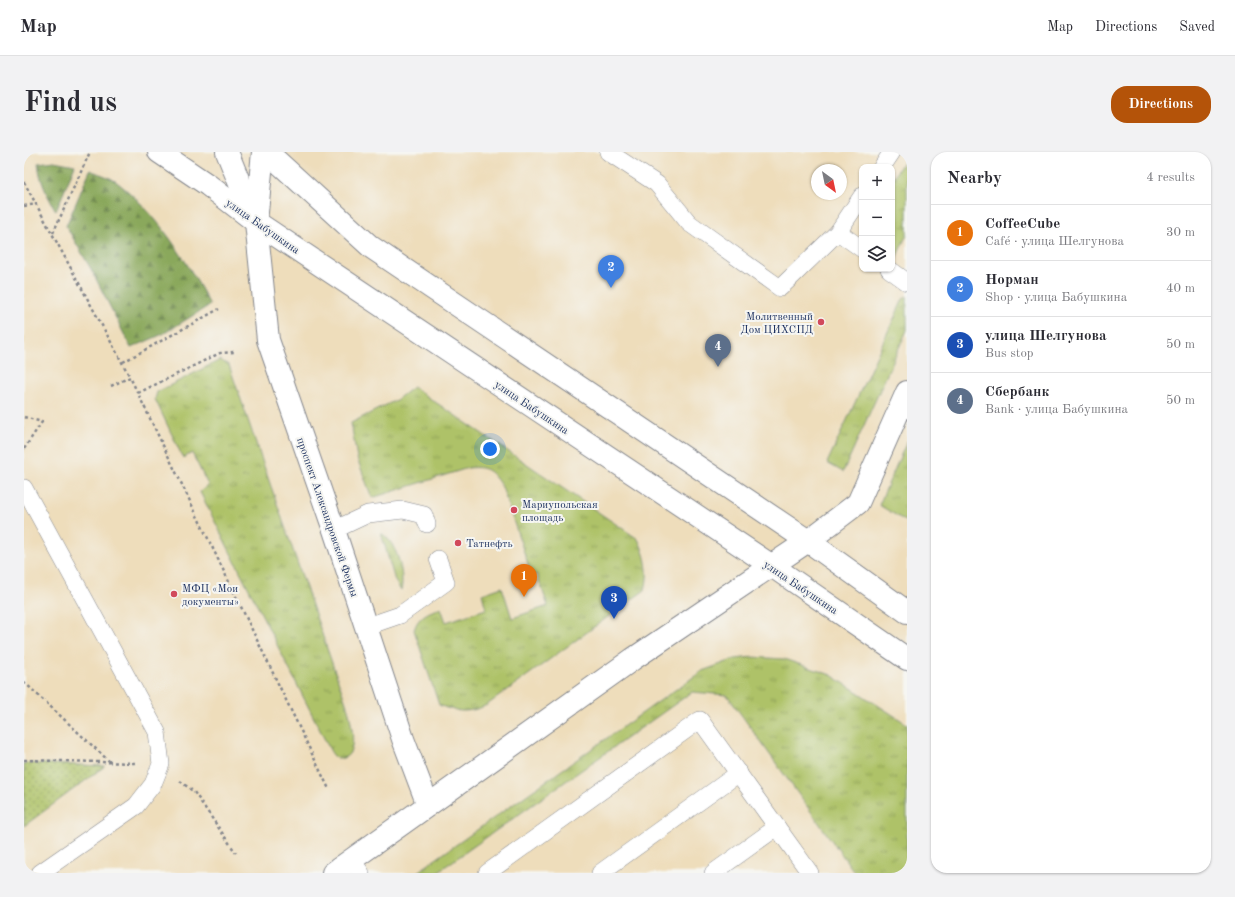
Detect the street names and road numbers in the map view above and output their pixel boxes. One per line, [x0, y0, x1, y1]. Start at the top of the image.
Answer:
street label: улица Бабушкина [223, 198, 301, 257]
street label: улица Бабушкина [492, 379, 571, 437]
street label: проспект Александровской Фермы [294, 436, 359, 599]
street label: улица Бабушкина [761, 559, 840, 617]

